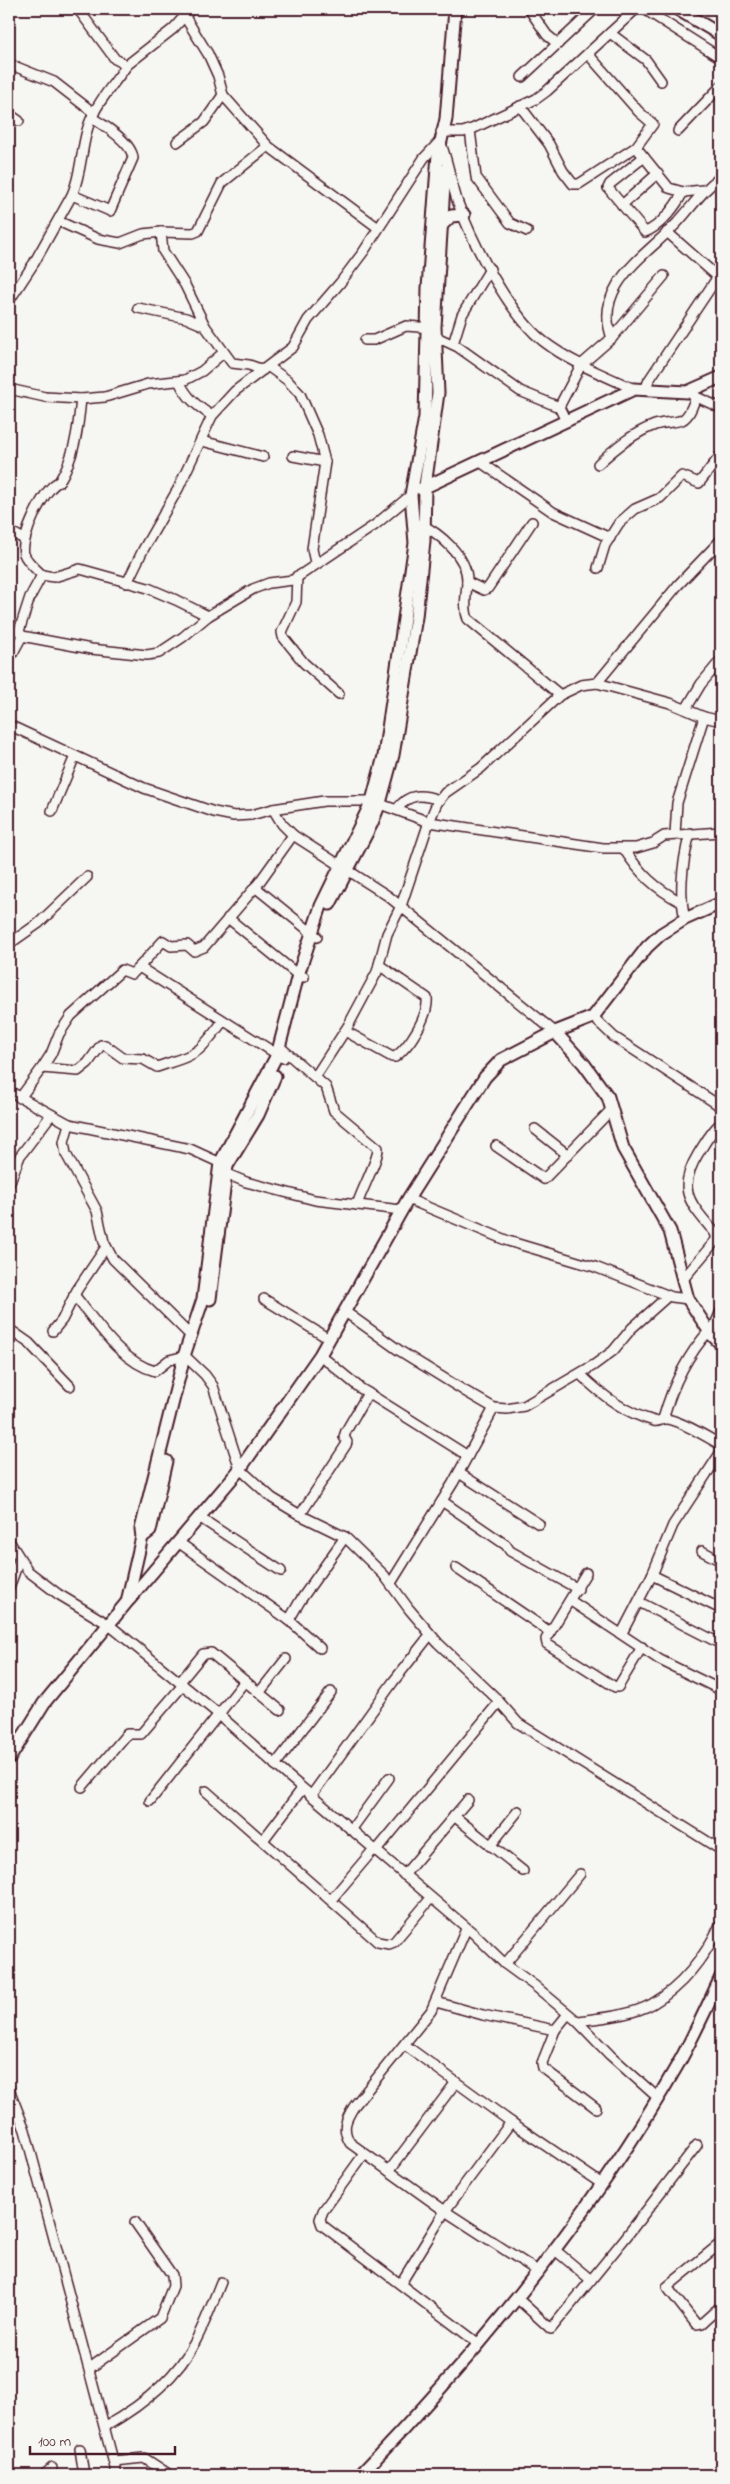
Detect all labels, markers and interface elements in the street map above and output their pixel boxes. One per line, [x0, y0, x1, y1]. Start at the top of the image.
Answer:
scale bar [30, 2424, 175, 2456]
text: 100 m [38, 2431, 71, 2453]

